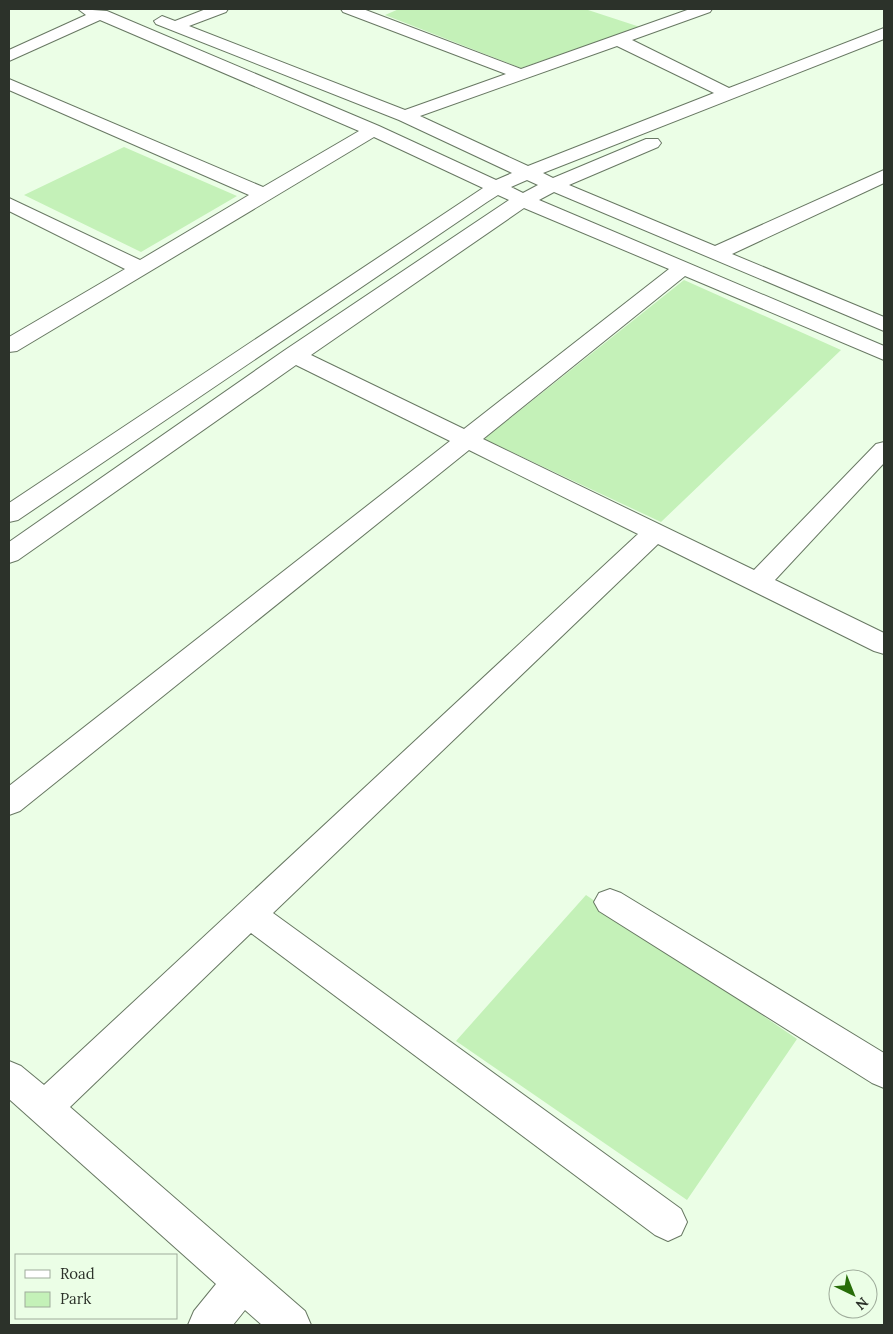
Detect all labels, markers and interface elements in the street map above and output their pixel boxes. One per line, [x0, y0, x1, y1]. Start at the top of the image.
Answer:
legend [15, 1254, 178, 1319]
text: Road [60, 1264, 95, 1283]
north arrow [828, 1269, 878, 1319]
text: Park [60, 1289, 91, 1308]
text: N [852, 1293, 872, 1314]

